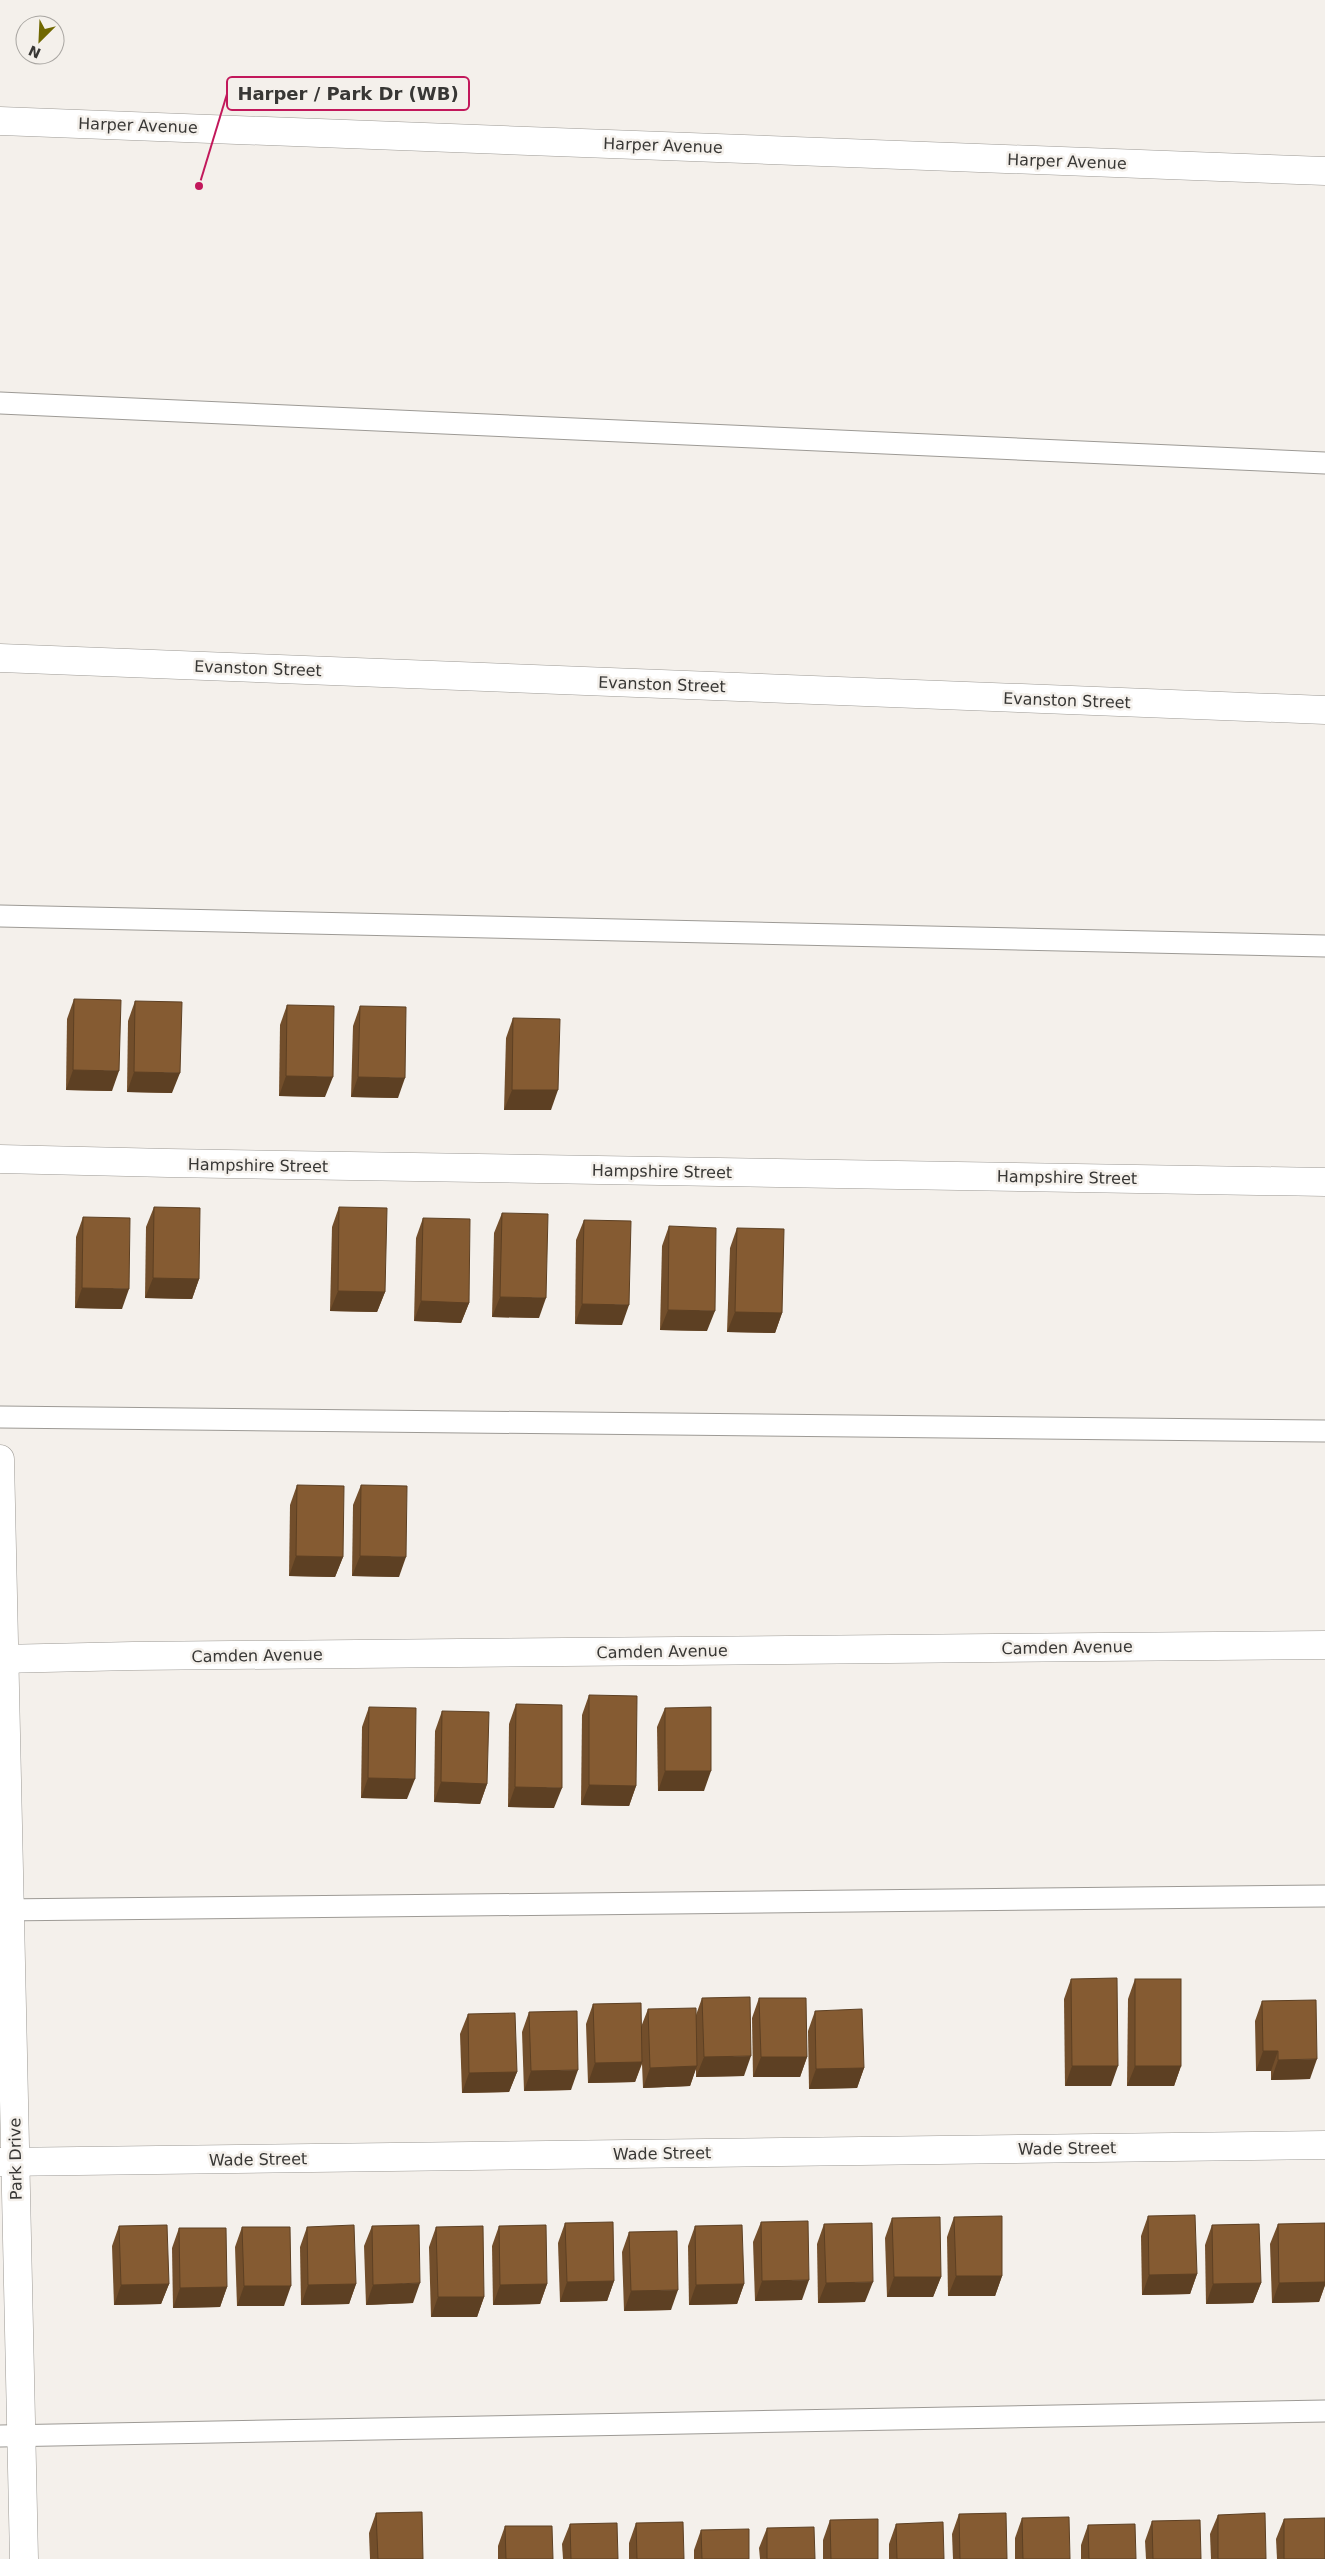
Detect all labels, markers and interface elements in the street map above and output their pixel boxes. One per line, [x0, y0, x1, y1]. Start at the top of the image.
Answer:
north arrow [15, 15, 65, 65]
text: N [26, 42, 43, 62]
callout: Harper / Park Dr (WB) [227, 77, 469, 110]
text: Harper / Park Dr (WB) [237, 83, 459, 104]
street label: Harper Avenue [78, 114, 198, 137]
street label: Harper Avenue [603, 134, 723, 157]
street label: Harper Avenue [1007, 150, 1127, 173]
street label: Evanston Street [194, 657, 322, 680]
street label: Evanston Street [598, 673, 726, 696]
street label: Evanston Street [1003, 689, 1131, 712]
street label: Hampshire Street [188, 1155, 328, 1176]
street label: Hampshire Street [592, 1161, 732, 1182]
street label: Hampshire Street [997, 1167, 1137, 1188]
street label: Camden Avenue [1001, 1637, 1133, 1658]
street label: Camden Avenue [596, 1641, 728, 1662]
street label: Camden Avenue [191, 1645, 323, 1666]
street label: Park Drive [5, 2118, 26, 2200]
street label: Wade Street [1018, 2138, 1116, 2159]
street label: Wade Street [613, 2143, 711, 2164]
street label: Wade Street [209, 2149, 307, 2170]

